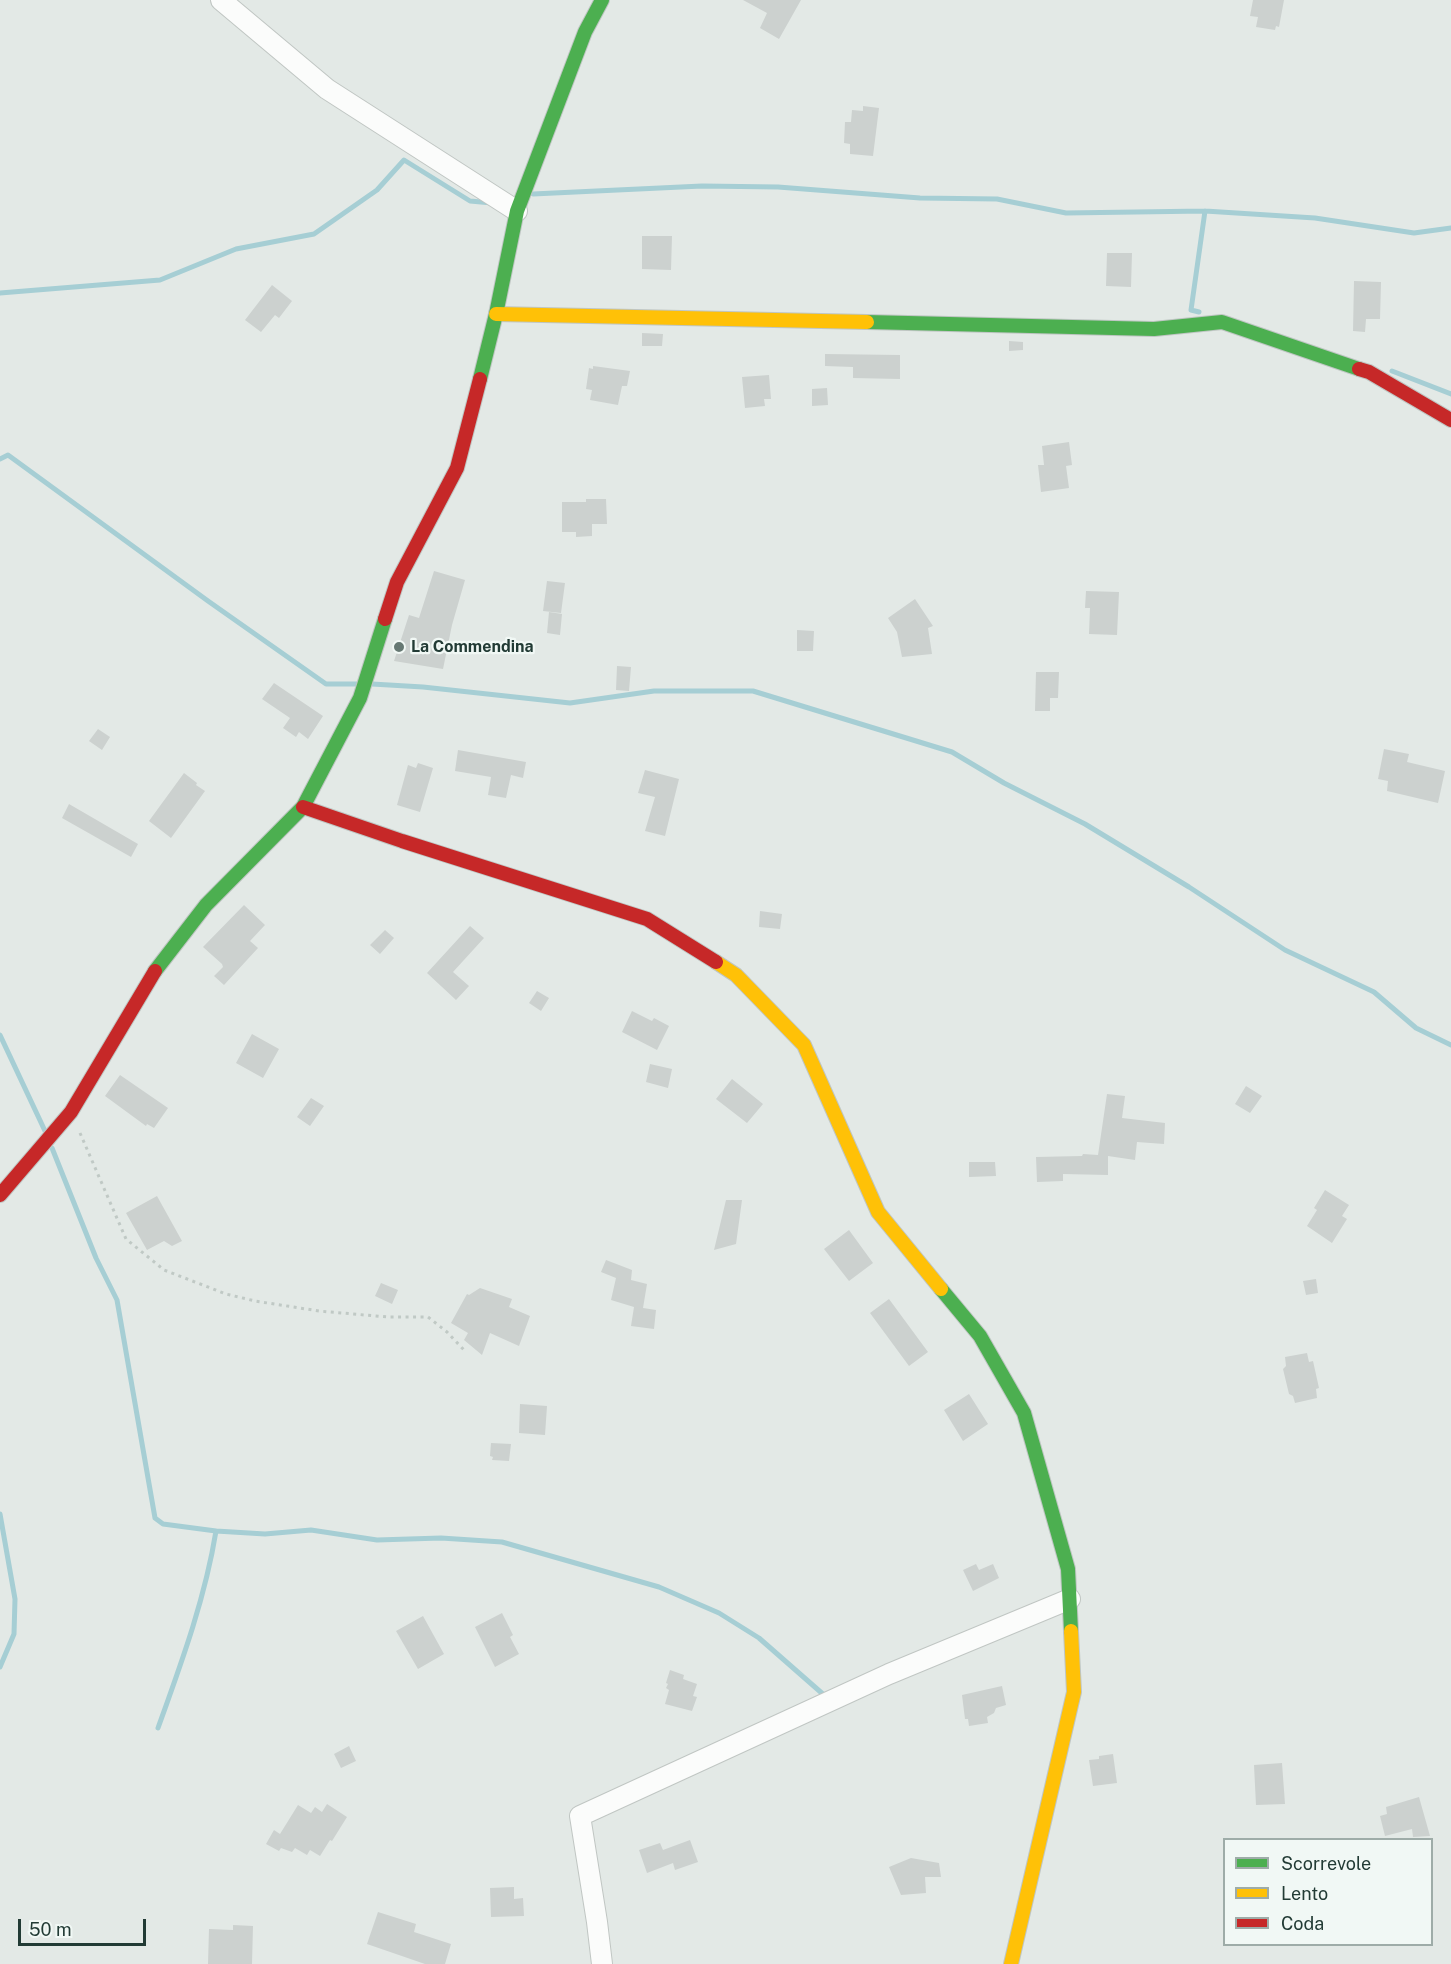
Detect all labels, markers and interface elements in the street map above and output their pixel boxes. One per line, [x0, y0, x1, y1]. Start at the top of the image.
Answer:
place label: La Commendina [411, 637, 533, 657]
marker: La Commendina [392, 640, 406, 654]
legend [1223, 1838, 1433, 1946]
text: Scorrevole [1281, 1853, 1371, 1874]
text: Lento [1281, 1883, 1328, 1904]
scale bar [21, 1907, 148, 1945]
text: Coda [1281, 1913, 1324, 1934]
text: 50 m [29, 1919, 72, 1940]

